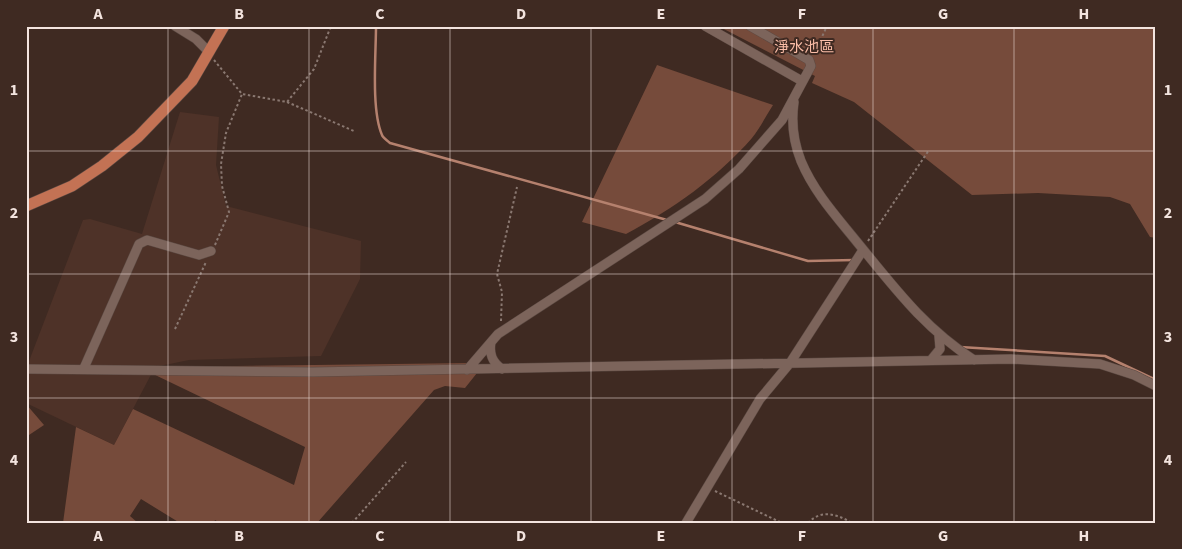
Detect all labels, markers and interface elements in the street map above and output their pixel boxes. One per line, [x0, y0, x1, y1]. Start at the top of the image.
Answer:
text: A [92, 3, 103, 25]
text: B [234, 3, 244, 25]
text: C [375, 3, 385, 25]
text: D [516, 3, 526, 25]
text: E [657, 3, 665, 25]
text: F [798, 3, 806, 25]
text: G [938, 3, 948, 25]
text: H [1079, 3, 1089, 25]
park label: 淨水池區 [774, 37, 834, 58]
text: 1 [10, 79, 18, 101]
text: 1 [1164, 79, 1172, 101]
text: 2 [10, 202, 18, 224]
text: 2 [1164, 202, 1172, 224]
text: 3 [10, 326, 18, 348]
text: 3 [1164, 326, 1172, 348]
text: 4 [10, 449, 19, 471]
text: 4 [1164, 449, 1173, 471]
text: A [92, 525, 103, 547]
text: B [234, 525, 244, 547]
text: C [375, 525, 385, 547]
text: D [516, 525, 526, 547]
text: E [657, 525, 665, 547]
text: F [798, 525, 806, 547]
text: G [938, 525, 948, 547]
text: H [1079, 525, 1089, 547]

